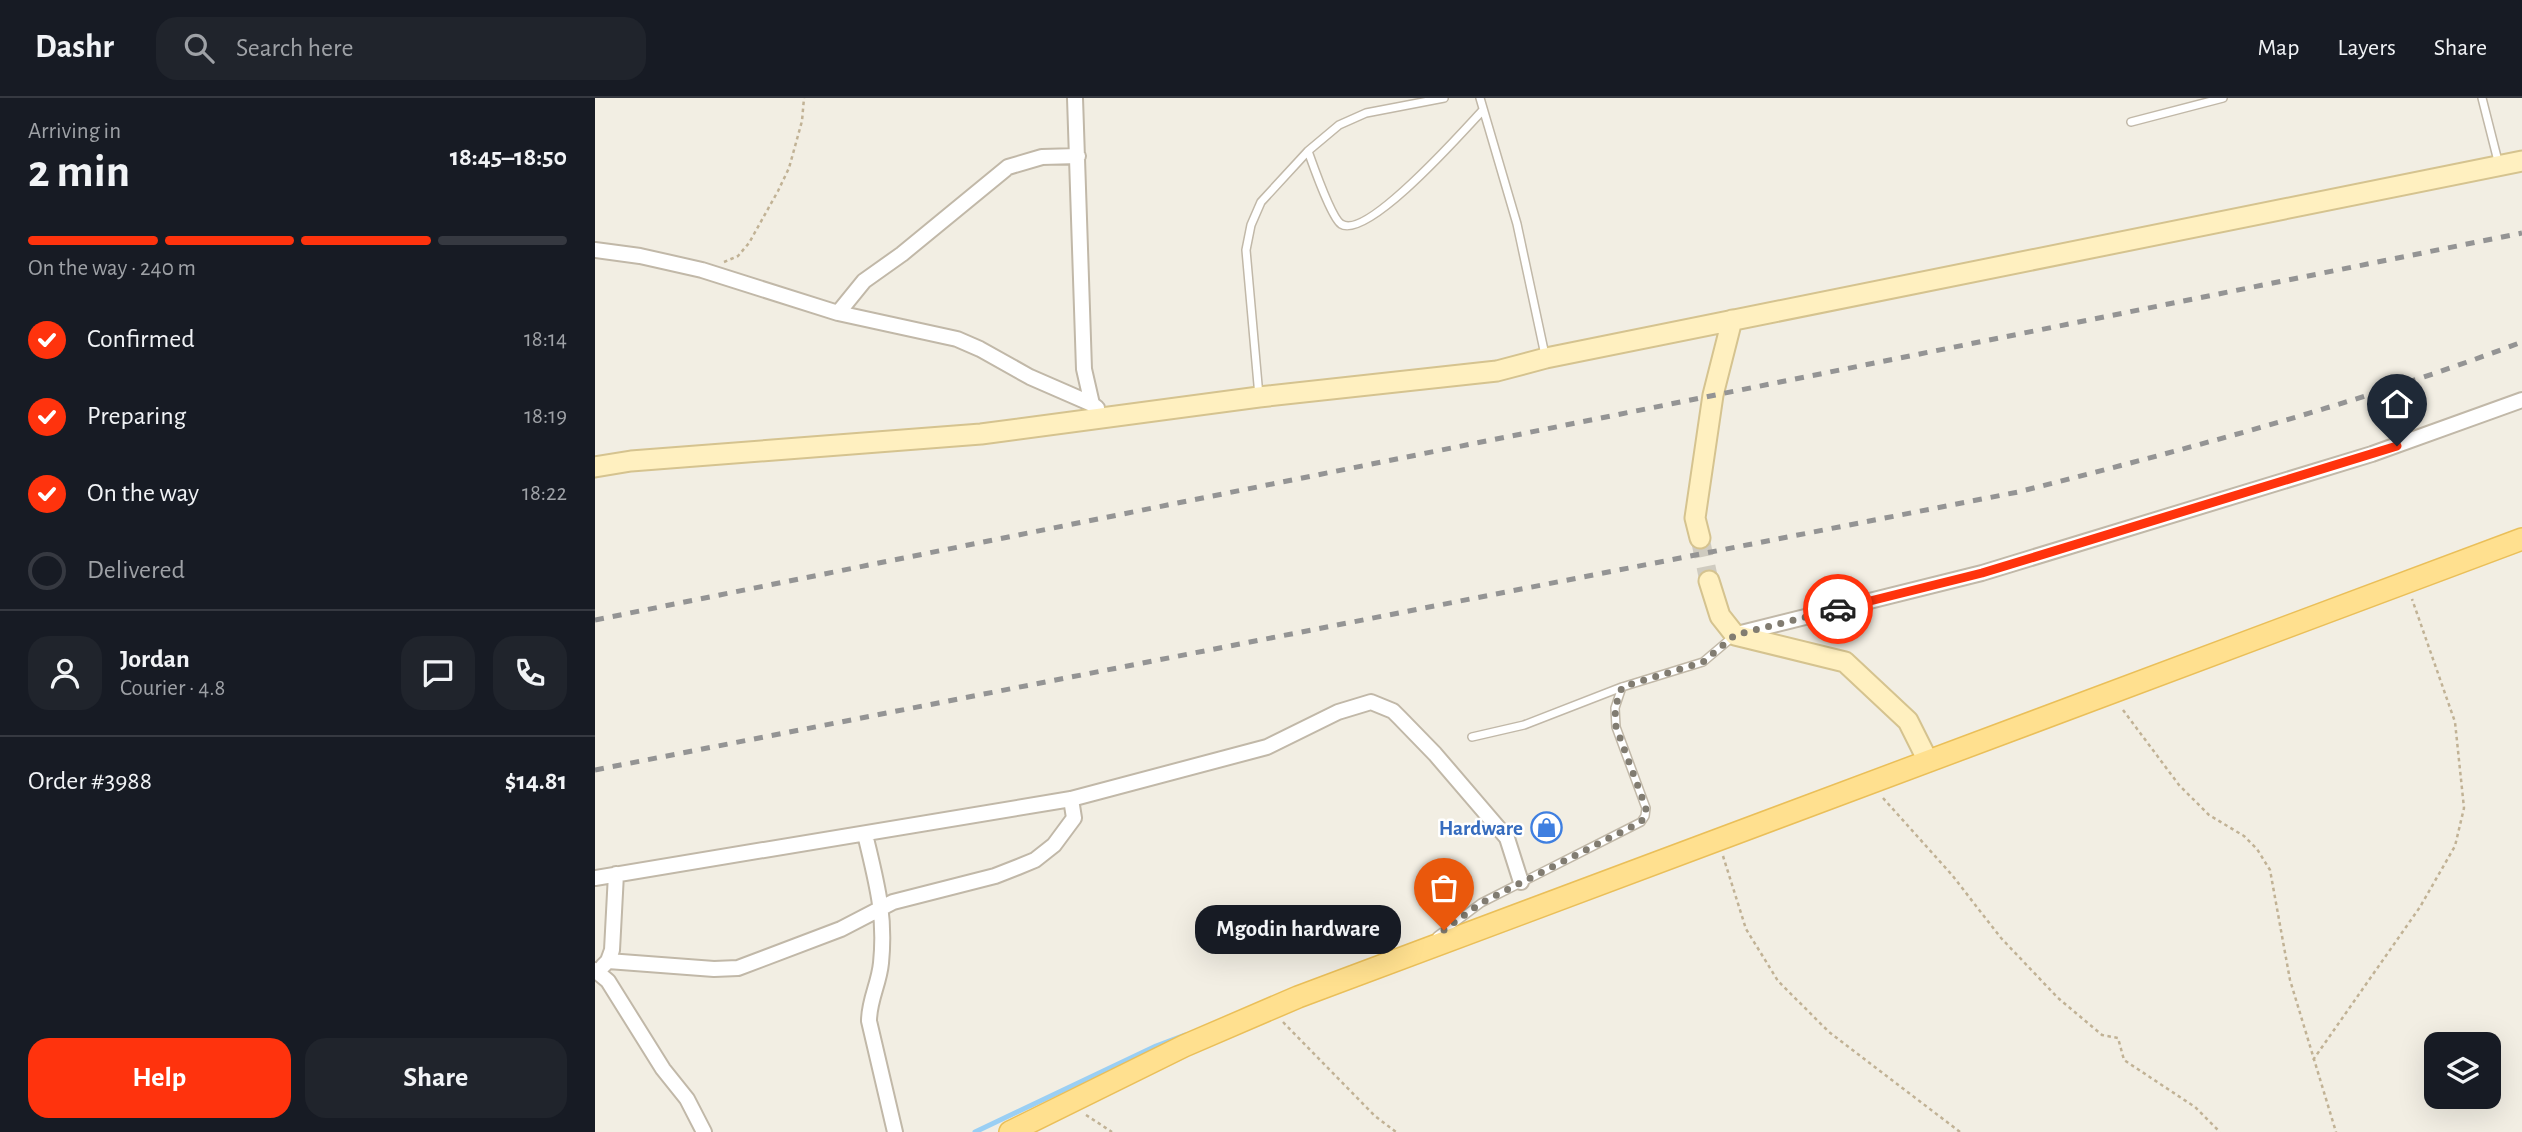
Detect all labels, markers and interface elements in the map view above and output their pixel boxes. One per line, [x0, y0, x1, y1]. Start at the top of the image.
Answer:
search box [156, 17, 646, 80]
icon: search [180, 29, 218, 67]
text: Dashr [35, 31, 114, 64]
text: Search here [236, 35, 353, 61]
text: Map [2257, 36, 2299, 60]
text: Layers [2337, 36, 2396, 60]
text: Share [2434, 36, 2487, 60]
text: Arriving in [28, 120, 121, 143]
text: 18:45–18:50 [450, 144, 567, 170]
text: 2 min [28, 149, 130, 195]
text: On the way · 240 m [28, 257, 196, 280]
icon: check [28, 321, 66, 359]
text: Confirmed [87, 326, 195, 352]
text: 18:14 [524, 328, 567, 351]
pin [2367, 374, 2427, 446]
icon: home [2378, 385, 2416, 423]
icon: check [28, 398, 66, 436]
text: Preparing [87, 403, 186, 429]
text: 18:19 [524, 405, 567, 428]
icon: check [28, 475, 66, 513]
text: On the way [87, 480, 199, 506]
text: 18:22 [522, 482, 567, 505]
text: Delivered [87, 557, 185, 583]
courier [1803, 574, 1873, 644]
icon: car [1819, 590, 1857, 628]
button: person [28, 636, 102, 710]
button: chat [401, 636, 475, 710]
button: phone [493, 636, 567, 710]
text: Jordan [120, 646, 190, 672]
text: Courier · 4.8 [120, 677, 225, 700]
text: Order #3988 [28, 768, 152, 794]
text: $14.81 [505, 768, 567, 794]
shop icon: Hardware [1529, 811, 1563, 845]
place label: Hardware [1439, 818, 1523, 839]
pin [1414, 858, 1474, 930]
icon: bag [1425, 869, 1463, 907]
callout: Mgodin hardware [1195, 906, 1402, 954]
text: Mgodin hardware [1216, 918, 1380, 941]
map controls [2424, 1032, 2501, 1109]
button: layers [2424, 1032, 2501, 1109]
button: Help [28, 1038, 291, 1118]
button: Share [305, 1038, 567, 1118]

